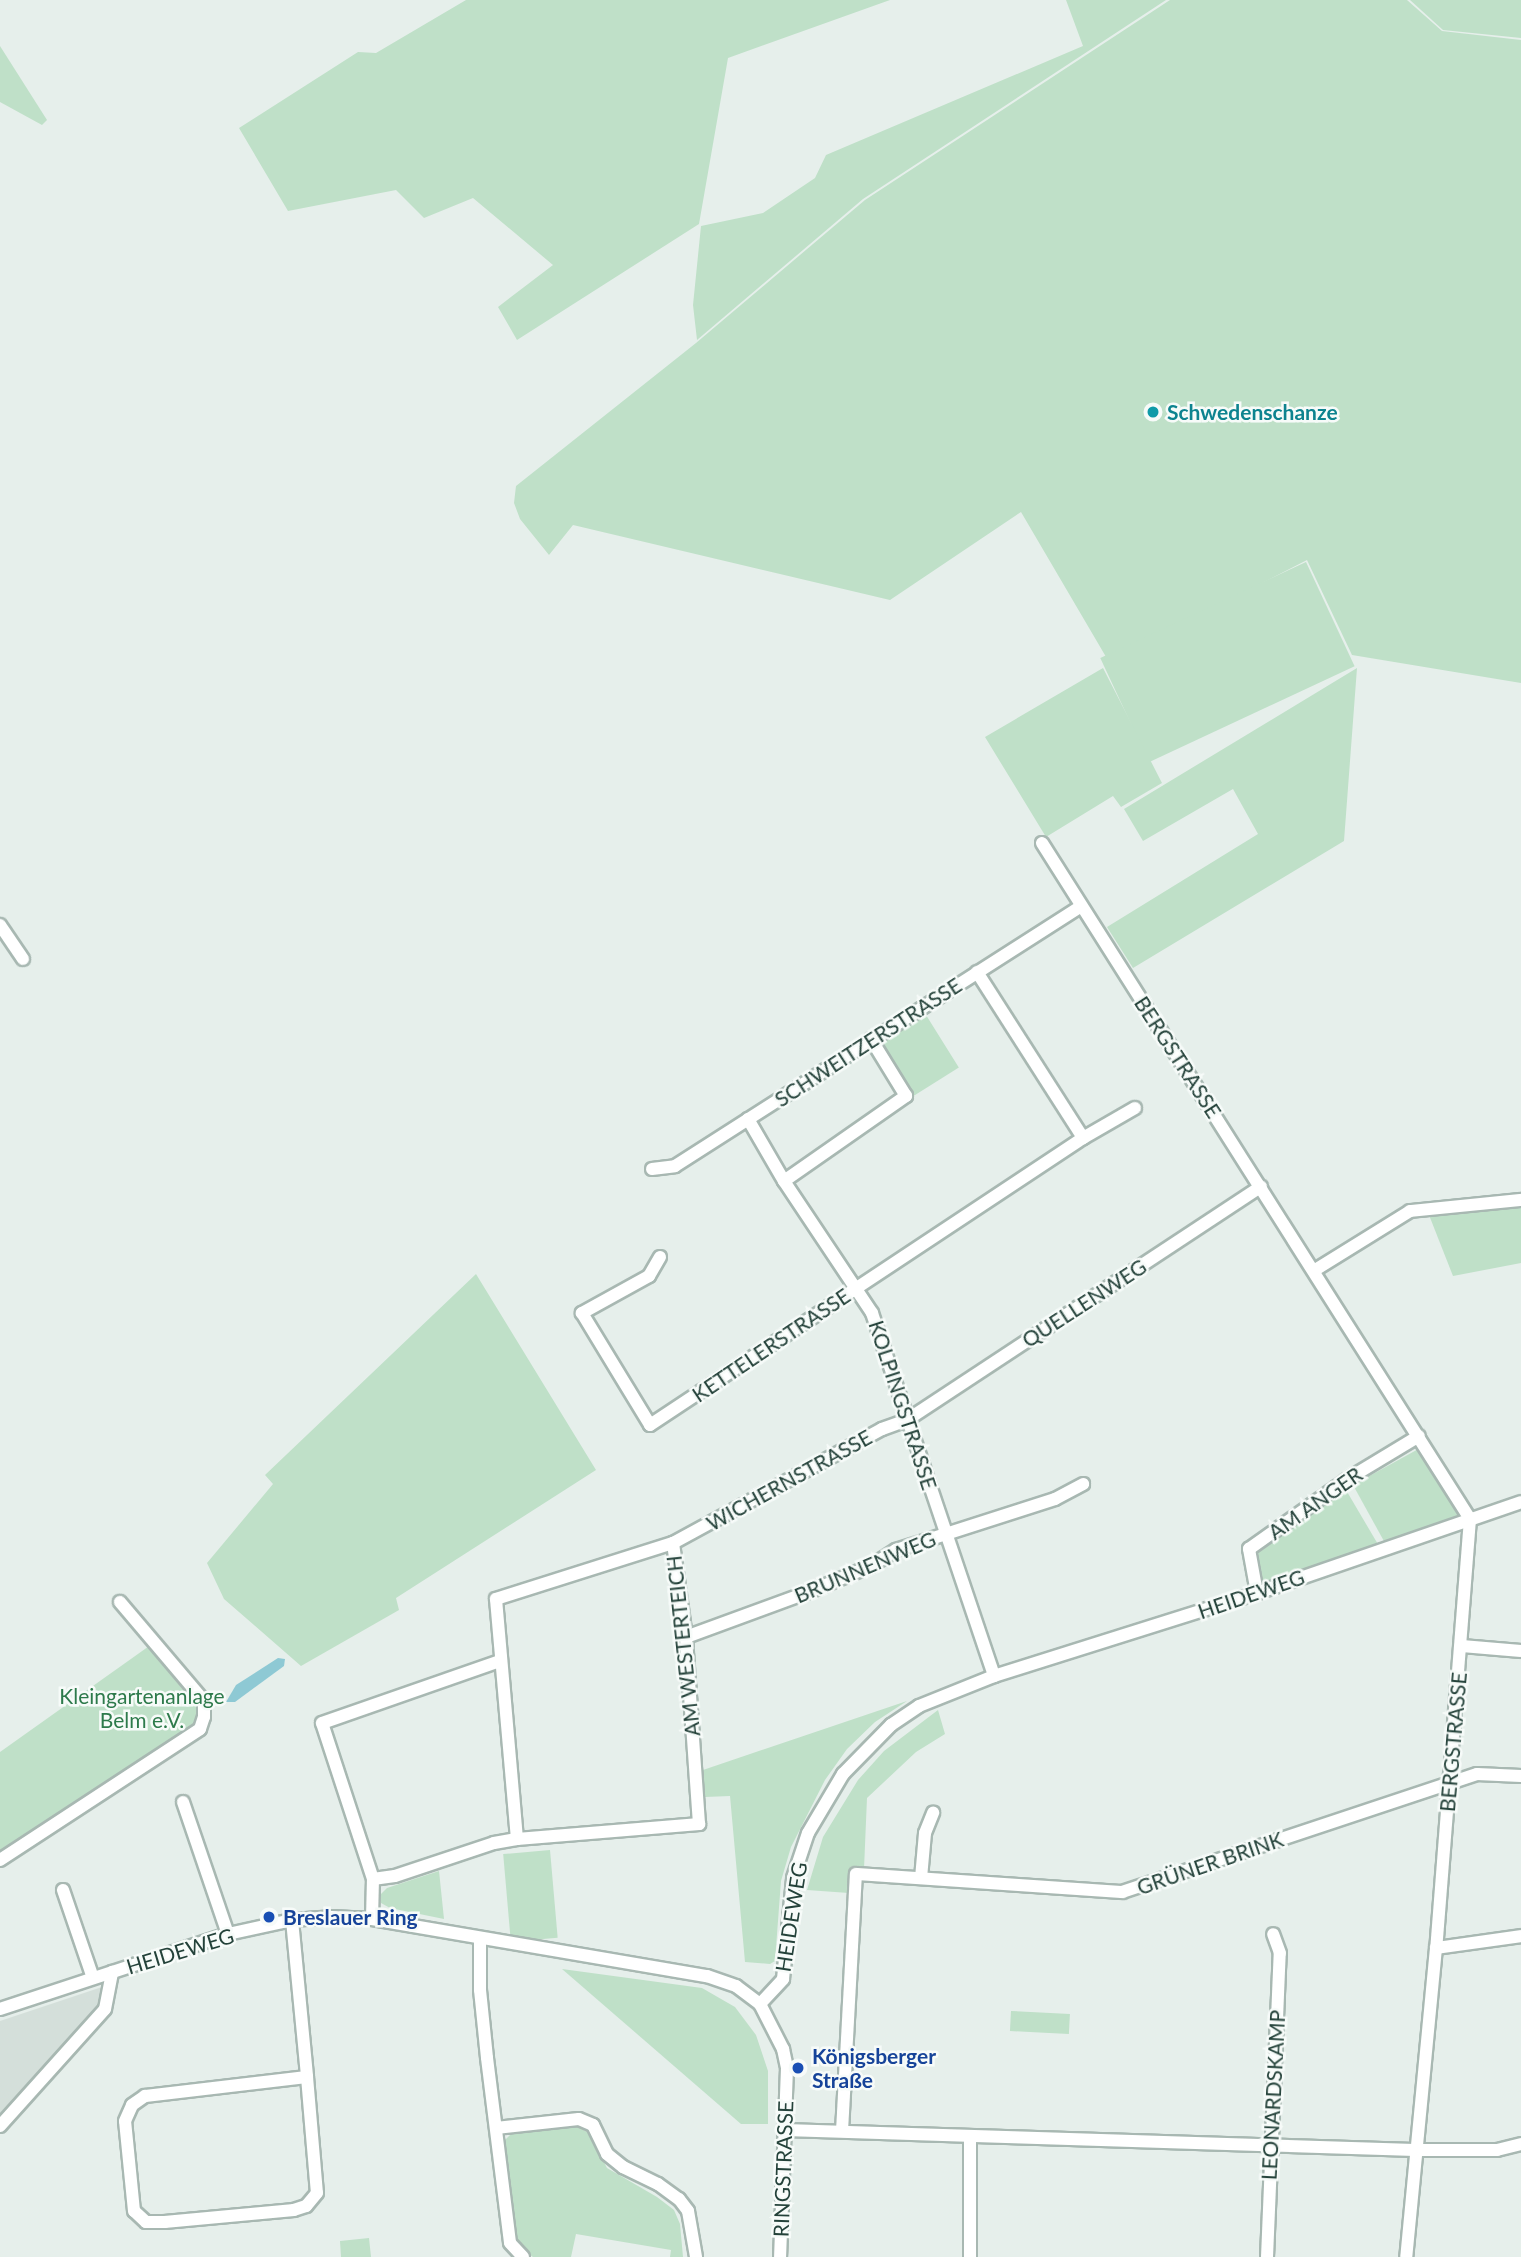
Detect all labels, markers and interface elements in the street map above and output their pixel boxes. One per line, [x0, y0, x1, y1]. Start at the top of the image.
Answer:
place label: Schwedenschanze [1167, 399, 1338, 425]
marker: Schwedenschanze [1145, 404, 1161, 420]
street label: SCHWEITZERSTRASSE [770, 972, 966, 1112]
street label: BERGSTRASSE [1129, 991, 1227, 1123]
street label: QUELLENWEG [1017, 1253, 1151, 1353]
street label: KETTELERSTRASSE [687, 1283, 855, 1407]
street label: KOLPINGSTRASSE [864, 1317, 942, 1493]
street label: WICHERNSTRASSE [702, 1424, 876, 1536]
street label: AM ANGER [1263, 1461, 1367, 1545]
street label: BRUNNENWEG [790, 1526, 940, 1608]
street label: AM WESTERTEICH [661, 1554, 705, 1738]
street label: HEIDEWEG [1194, 1564, 1308, 1624]
street label: BERGSTRASSE [1434, 1671, 1472, 1813]
park label: Kleingartenanlage Belm e.V. [59, 1683, 225, 1733]
street label: GRÜNER BRINK [1134, 1826, 1286, 1900]
street label: HEIDEWEG [770, 1860, 812, 1974]
place label: Breslauer Ring [283, 1904, 418, 1930]
marker: Breslauer Ring [261, 1909, 277, 1925]
street label: HEIDEWEG [123, 1923, 237, 1979]
street label: LEONARDSKAMP [1256, 2009, 1290, 2181]
place label: Königsberger Straße [812, 2043, 936, 2093]
marker: Königsberger Straße [790, 2060, 806, 2076]
street label: RINGSTRASSE [768, 2100, 798, 2238]

